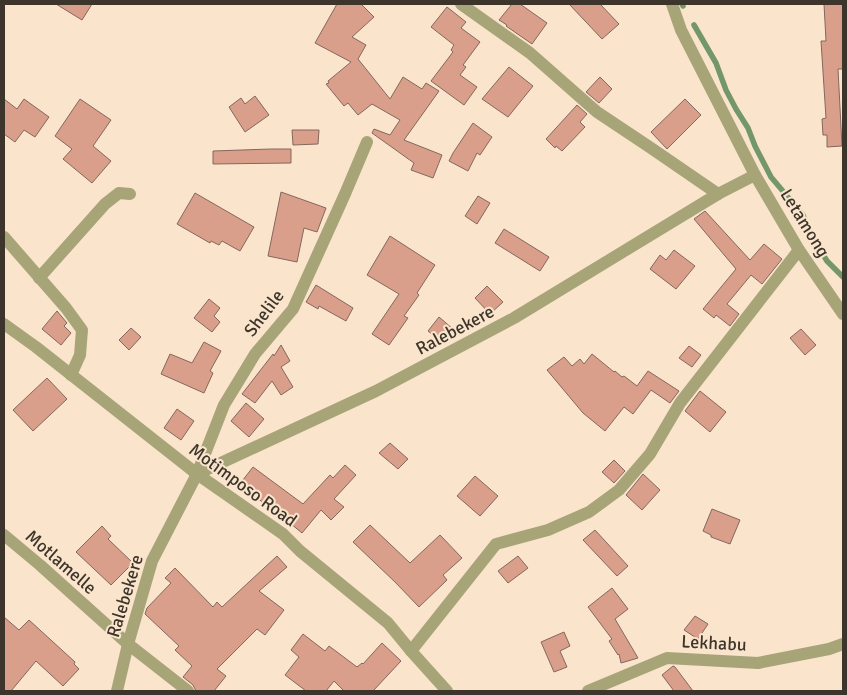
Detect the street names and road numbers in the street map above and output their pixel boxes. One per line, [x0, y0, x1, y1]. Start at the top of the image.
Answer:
street label: Letamong [775, 185, 835, 261]
street label: Shelile [239, 285, 289, 341]
street label: Ralebekere [412, 300, 498, 360]
street label: Motimposo Road [185, 438, 301, 532]
street label: Motlamelle [21, 525, 101, 599]
street label: Ralebekere [102, 552, 148, 640]
street label: Lekhabu [681, 630, 747, 656]

